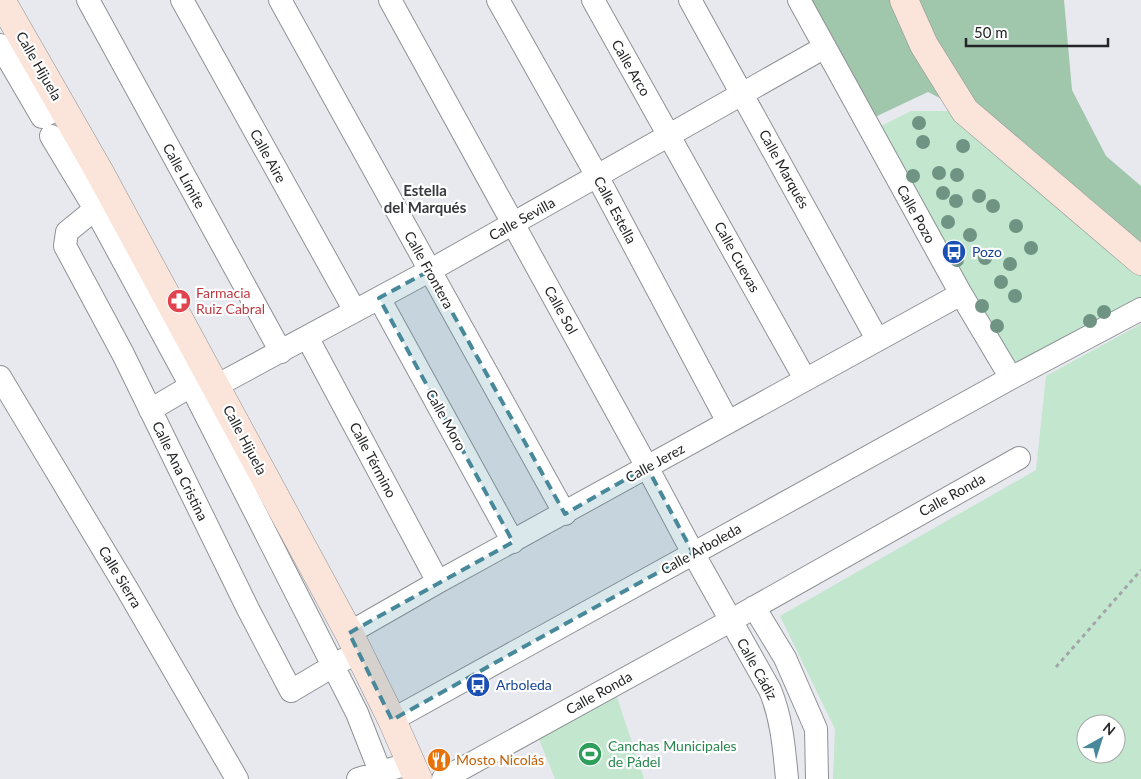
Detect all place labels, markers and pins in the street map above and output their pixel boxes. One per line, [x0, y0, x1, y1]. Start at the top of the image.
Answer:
bus stop icon: Pozo [941, 239, 967, 265]
place label: Pozo [972, 243, 1002, 260]
place label: Farmacia Ruiz Cabral [196, 284, 265, 317]
pharmacy icon: Farmacia Ruiz Cabral [166, 288, 192, 314]
bus stop icon: Arboleda [465, 672, 491, 698]
place label: Arboleda [496, 676, 552, 693]
place label: Canchas Municipales de Pádel [608, 737, 737, 770]
sports icon: Canchas Municipales de Pádel [577, 741, 603, 767]
restaurant icon: Mosto Nicolás [426, 747, 452, 773]
place label: Mosto Nicolás [456, 751, 544, 768]

